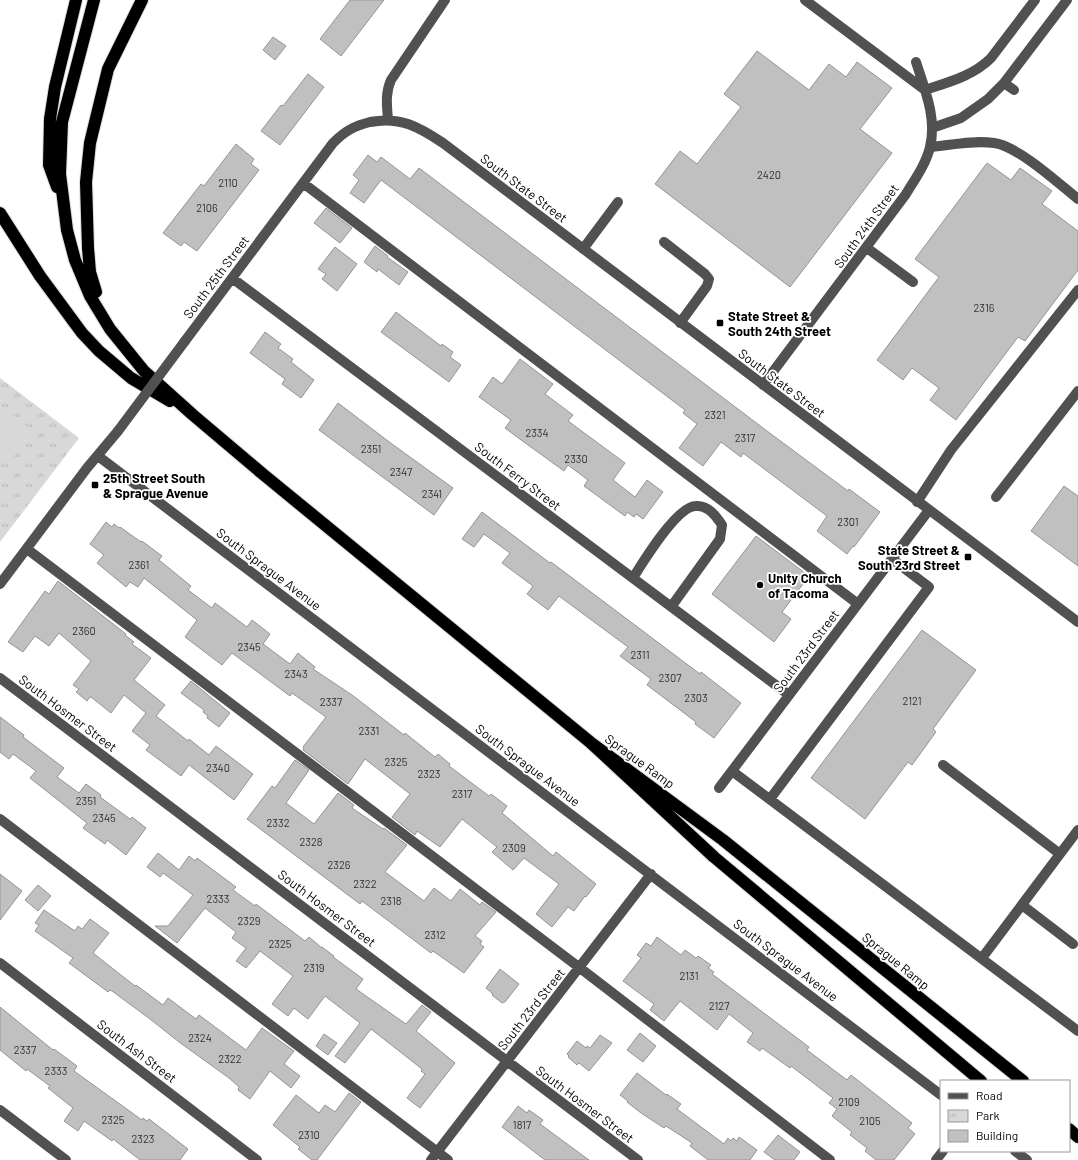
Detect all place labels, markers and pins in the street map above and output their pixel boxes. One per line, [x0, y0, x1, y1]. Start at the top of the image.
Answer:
place label: State Street & South 24th Street [728, 308, 831, 339]
marker: State Street & South 24th Street [715, 318, 725, 328]
place label: 25th Street South & Sprague Avenue [103, 470, 208, 501]
marker: 25th Street South & Sprague Avenue [90, 480, 100, 490]
place label: State Street & South 23rd Street [858, 542, 960, 573]
marker: State Street & South 23rd Street [963, 552, 973, 562]
place label: Unity Church of Tacoma [768, 570, 842, 601]
marker: Unity Church of Tacoma [755, 580, 765, 590]

